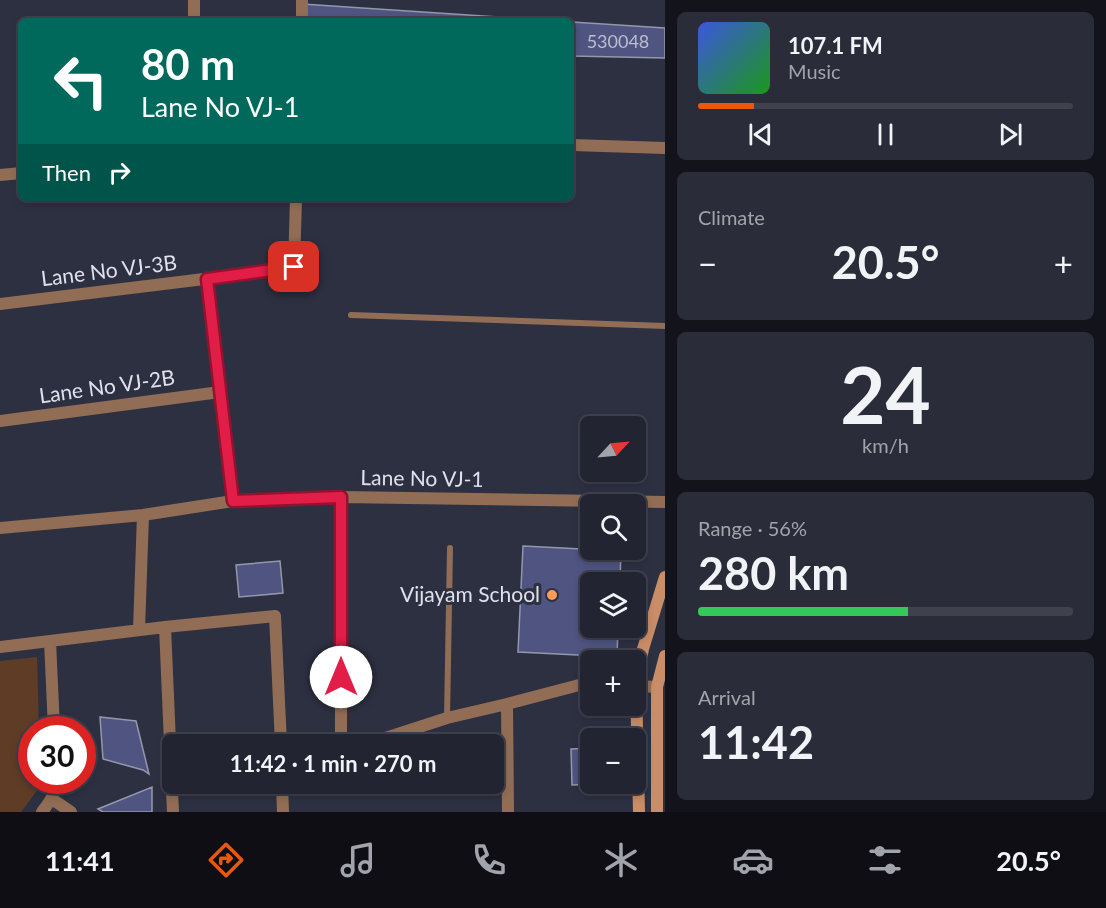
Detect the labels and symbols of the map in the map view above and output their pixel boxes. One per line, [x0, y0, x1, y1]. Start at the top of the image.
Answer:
house number: 530048 [587, 30, 649, 52]
pin [268, 241, 319, 292]
street label: Lane No VJ-3B [39, 249, 178, 290]
street label: Lane No VJ-2B [37, 364, 176, 407]
north arrow [580, 416, 646, 482]
street label: Lane No VJ-1 [360, 464, 484, 491]
place label: Vijayam School [400, 581, 540, 606]
marker: Vijayam School [545, 588, 559, 602]
position arrow [309, 645, 373, 709]
speed limit sign: 30 [18, 716, 96, 794]

